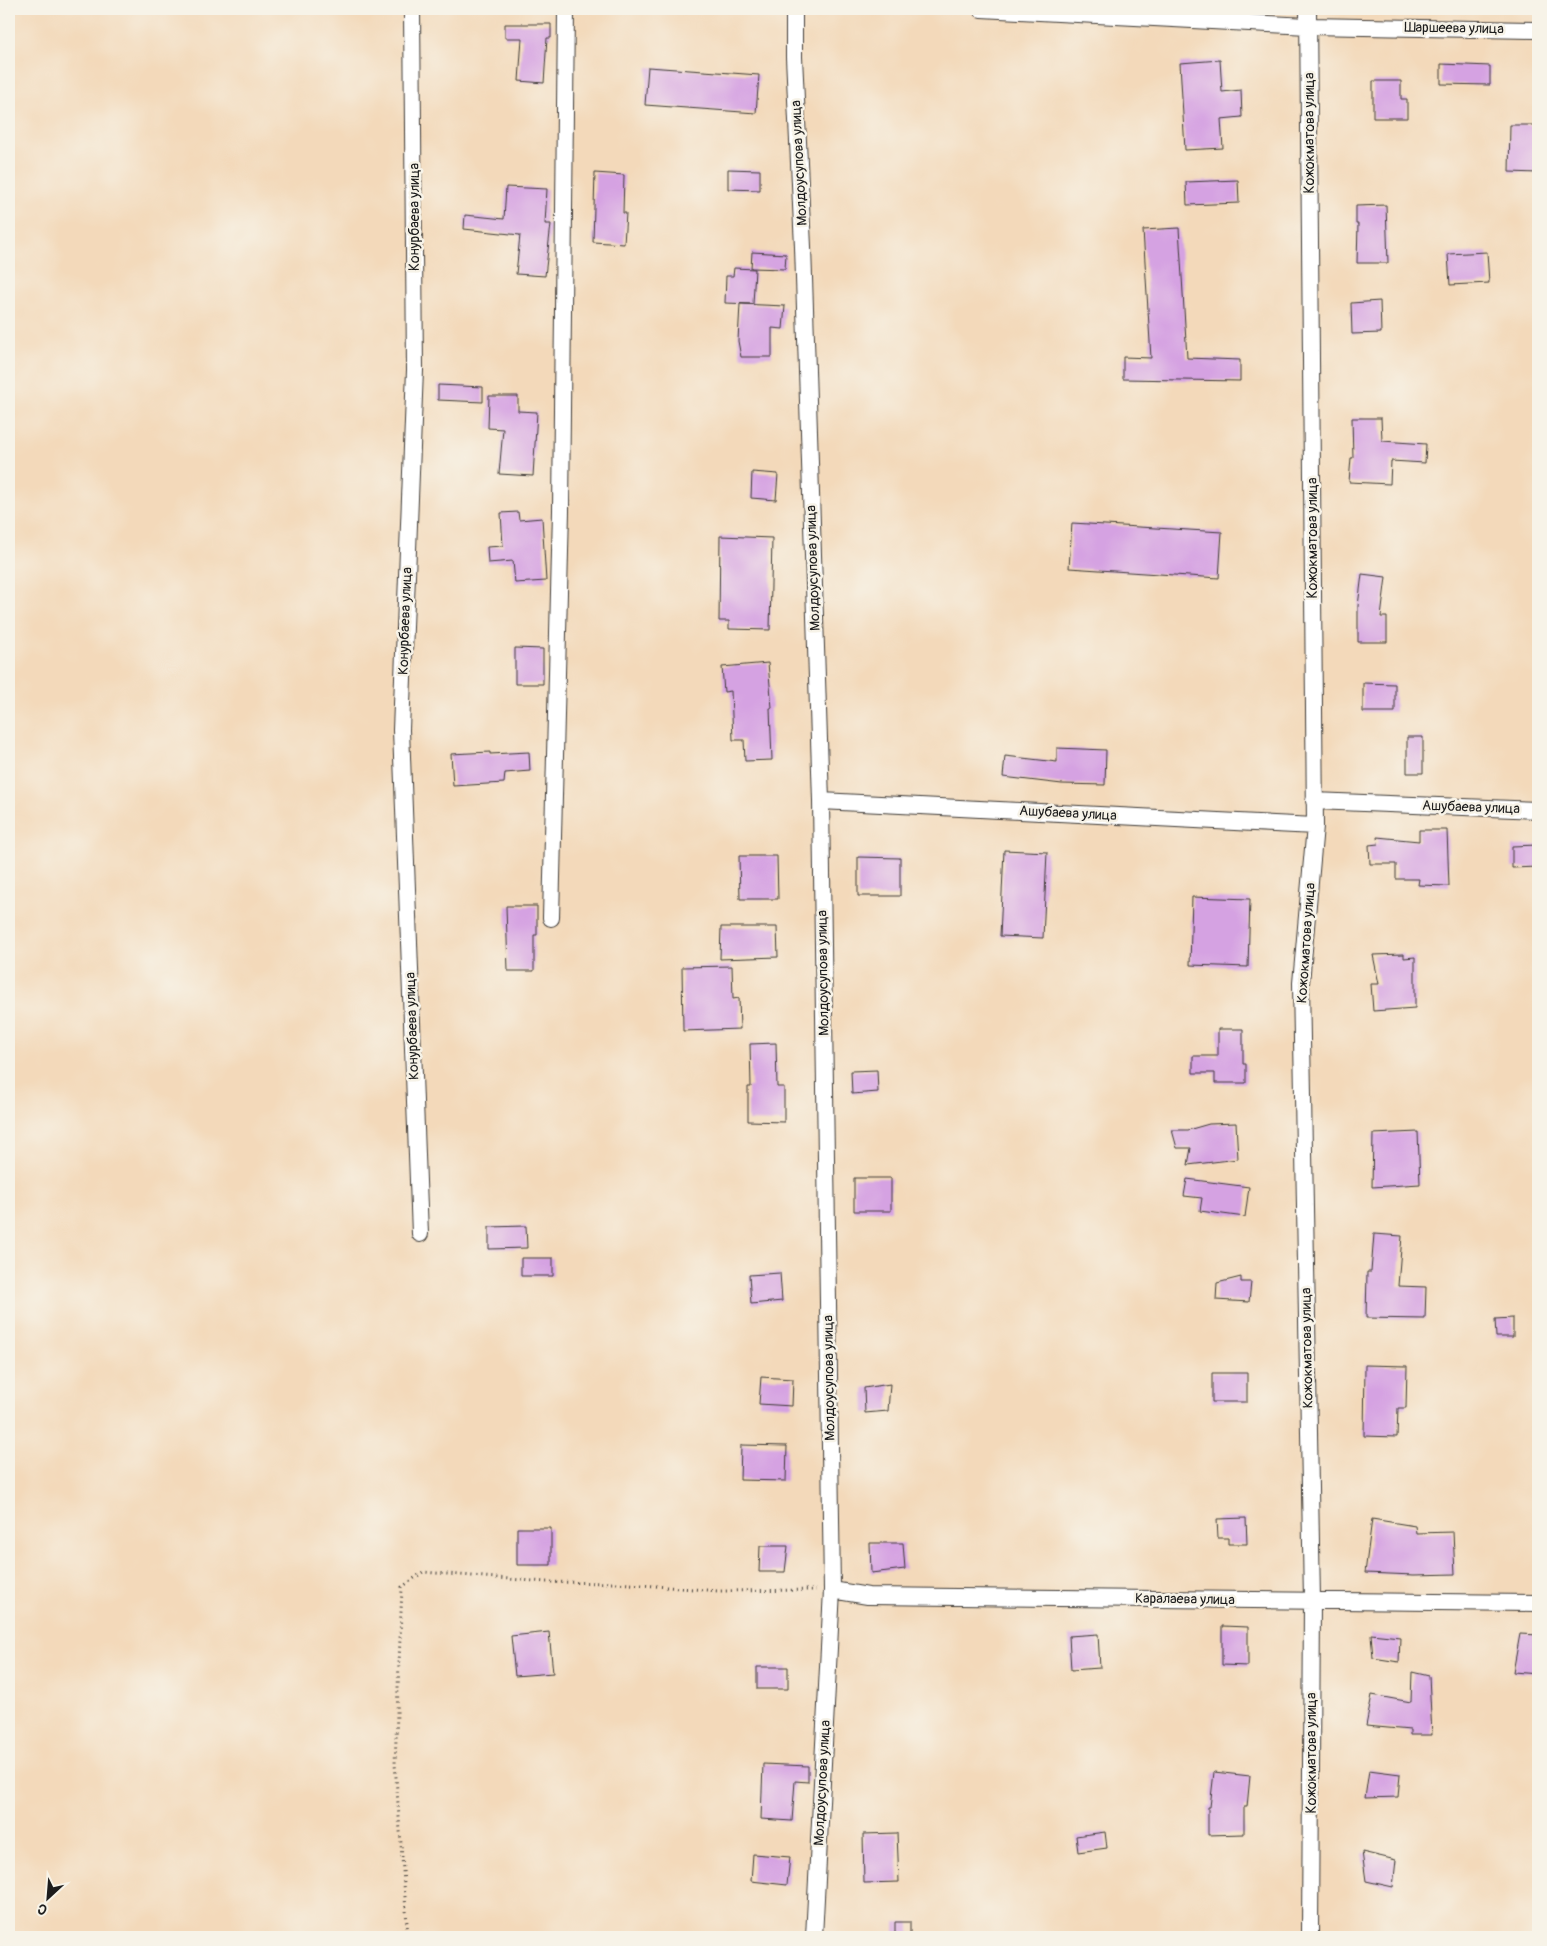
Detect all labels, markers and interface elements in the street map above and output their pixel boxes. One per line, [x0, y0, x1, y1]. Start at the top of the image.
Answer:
street label: Шаршеева улица [1404, 19, 1504, 37]
street label: Кожокматова улица [1301, 73, 1318, 193]
street label: Молдоусупова улица [787, 100, 811, 226]
street label: Конурбаева улица [406, 163, 423, 271]
street label: Кожокматова улица [1304, 478, 1321, 598]
street label: Молдоусупова улица [802, 505, 824, 631]
street label: Конурбаева улица [395, 567, 415, 675]
street label: Ашубаева улица [1422, 797, 1520, 817]
street label: Ашубаева улица [1019, 802, 1117, 824]
street label: Кожокматова улица [1293, 882, 1319, 1004]
street label: Молдоусупова улица [813, 910, 833, 1036]
street label: Конурбаева улица [402, 972, 422, 1080]
street label: Кожокматова улица [1297, 1287, 1317, 1409]
street label: Молдоусупова улица [819, 1315, 839, 1441]
street label: Каралаева улица [1135, 1590, 1235, 1608]
street label: Кожокматова улица [1303, 1693, 1320, 1813]
street label: Молдоусупова улица [810, 1720, 834, 1846]
north arrow [22, 1874, 72, 1924]
text: С [35, 1900, 50, 1919]

